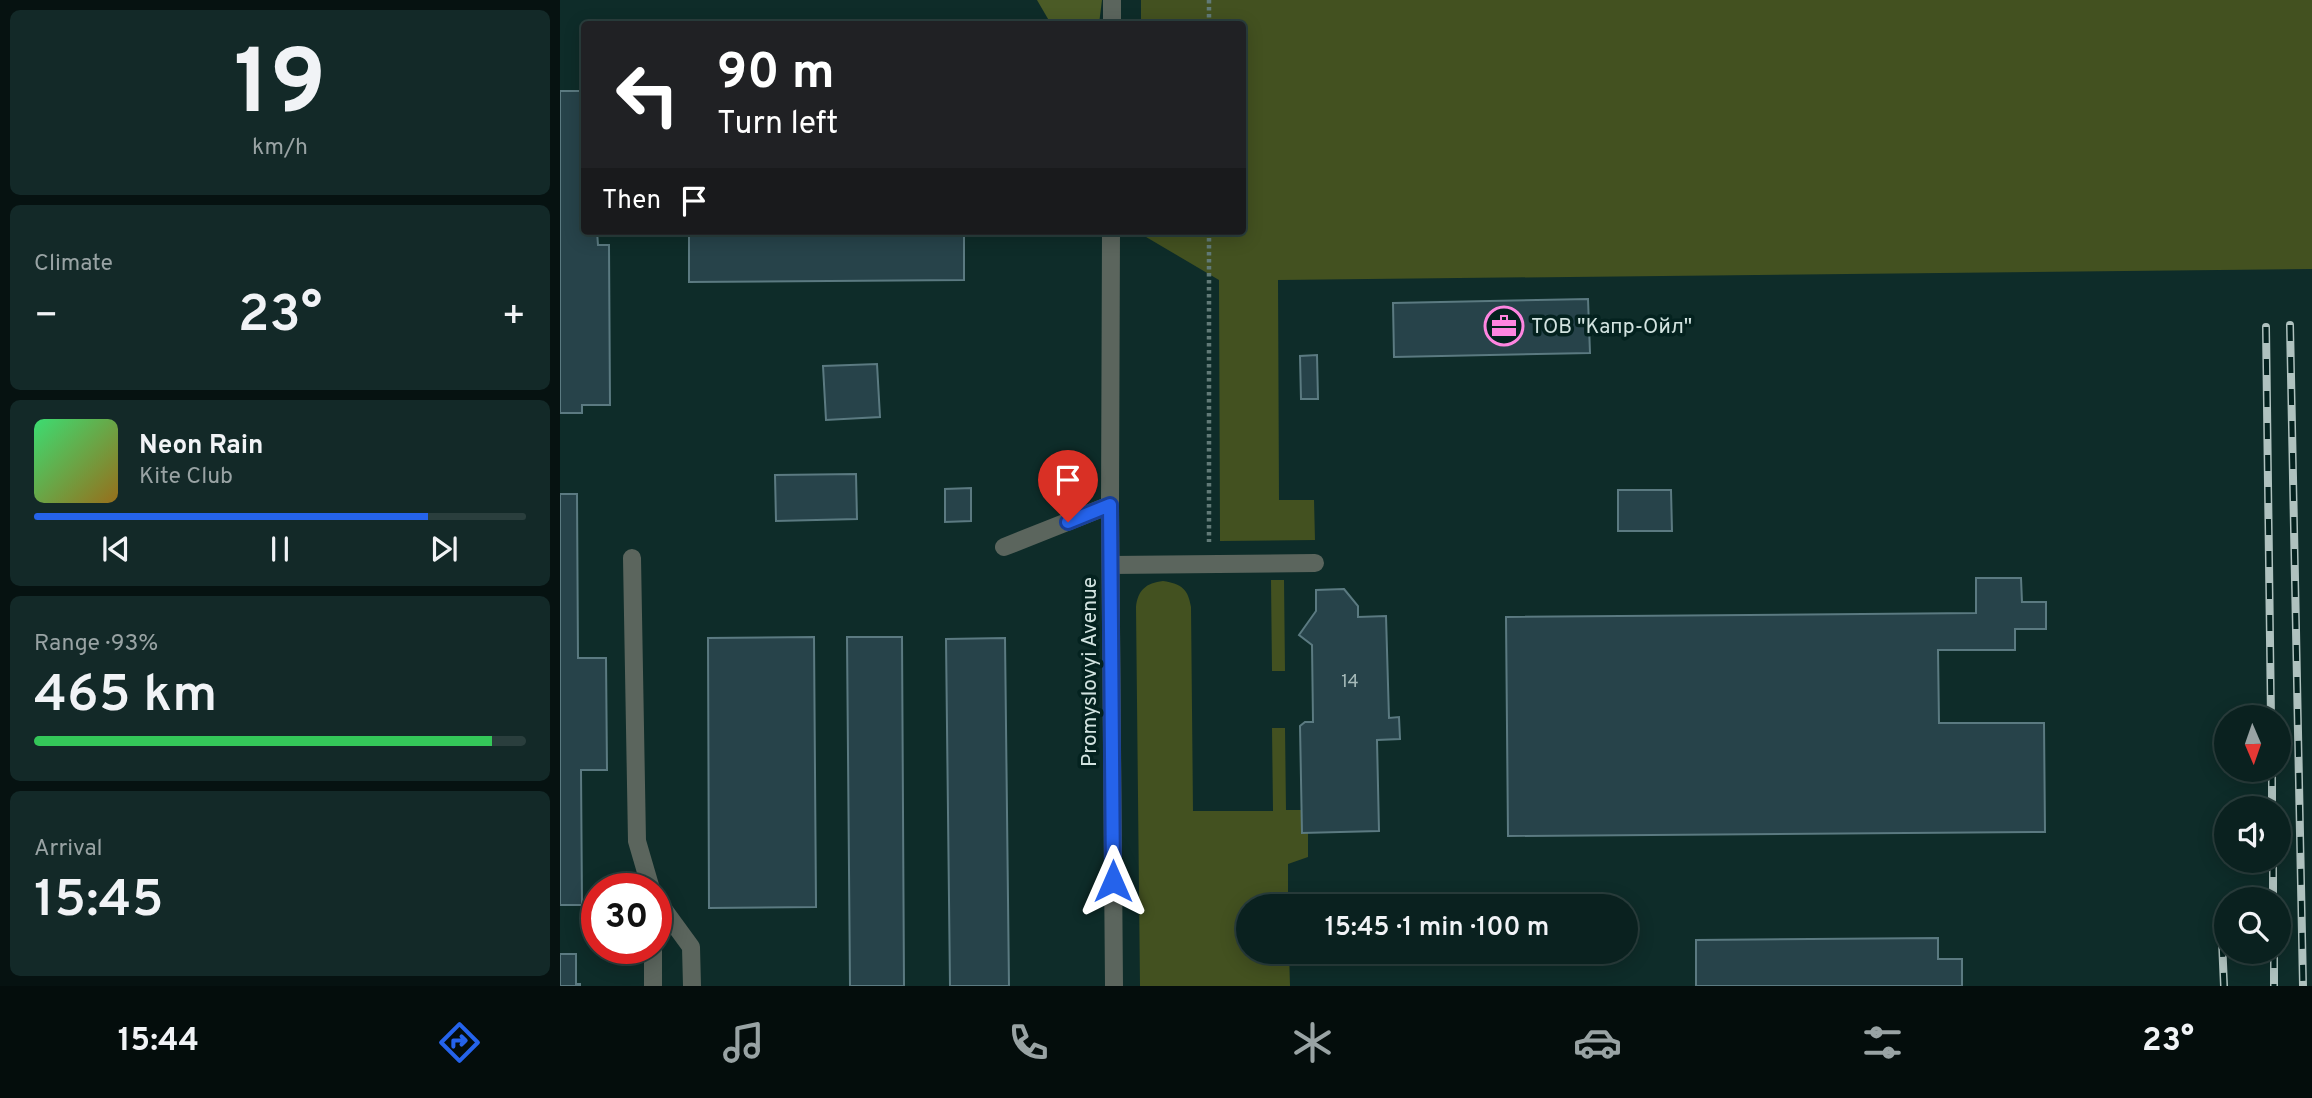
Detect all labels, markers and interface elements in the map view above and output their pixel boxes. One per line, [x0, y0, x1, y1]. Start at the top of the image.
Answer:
text: 19 [234, 31, 326, 146]
text: 90 m [717, 44, 835, 106]
icon: left [602, 49, 693, 140]
text: Turn left [717, 105, 838, 145]
text: km/h [252, 134, 308, 163]
icon: arrive [675, 182, 713, 220]
text: Then [602, 185, 661, 218]
text: Climate [34, 250, 113, 279]
text: 23° [238, 284, 322, 350]
text: − [34, 293, 59, 342]
text: + [501, 293, 526, 342]
office icon: ТОВ "Капр-Ойл" [1483, 305, 1525, 347]
place label: ТОВ "Капр-Ойл" [1531, 314, 1692, 341]
text: Neon Rain [139, 430, 264, 463]
pin [1038, 450, 1098, 522]
icon: arrive [1049, 461, 1087, 499]
text: Kite Club [139, 463, 233, 492]
icon: previous [97, 530, 135, 568]
icon: pause [261, 530, 299, 568]
icon: next [425, 530, 463, 568]
street label: Promyslovyi Avenue [1077, 577, 1104, 767]
text: Range · 93% [34, 630, 158, 659]
text: 465 km [34, 664, 217, 730]
house number: 14 [1341, 671, 1359, 694]
north arrow [2214, 705, 2291, 782]
map controls [2214, 705, 2291, 964]
button: sound [2214, 796, 2291, 873]
text: Arrival [34, 835, 103, 864]
position arrow [1076, 844, 1150, 918]
text: 15:45 [34, 869, 164, 935]
speed limit sign: 30 [581, 873, 672, 964]
button: search [2214, 887, 2291, 964]
text: 15:45 · 1 min · 100 m [1325, 912, 1549, 945]
icon: directions [435, 1018, 484, 1067]
icon: music [719, 1018, 768, 1067]
icon: phone [1004, 1018, 1053, 1067]
icon: climate [1288, 1018, 1337, 1067]
icon: car [1573, 1018, 1622, 1067]
icon: filters [1858, 1018, 1907, 1067]
text: 15:44 [118, 1022, 199, 1062]
text: 23° [2142, 1022, 2194, 1062]

